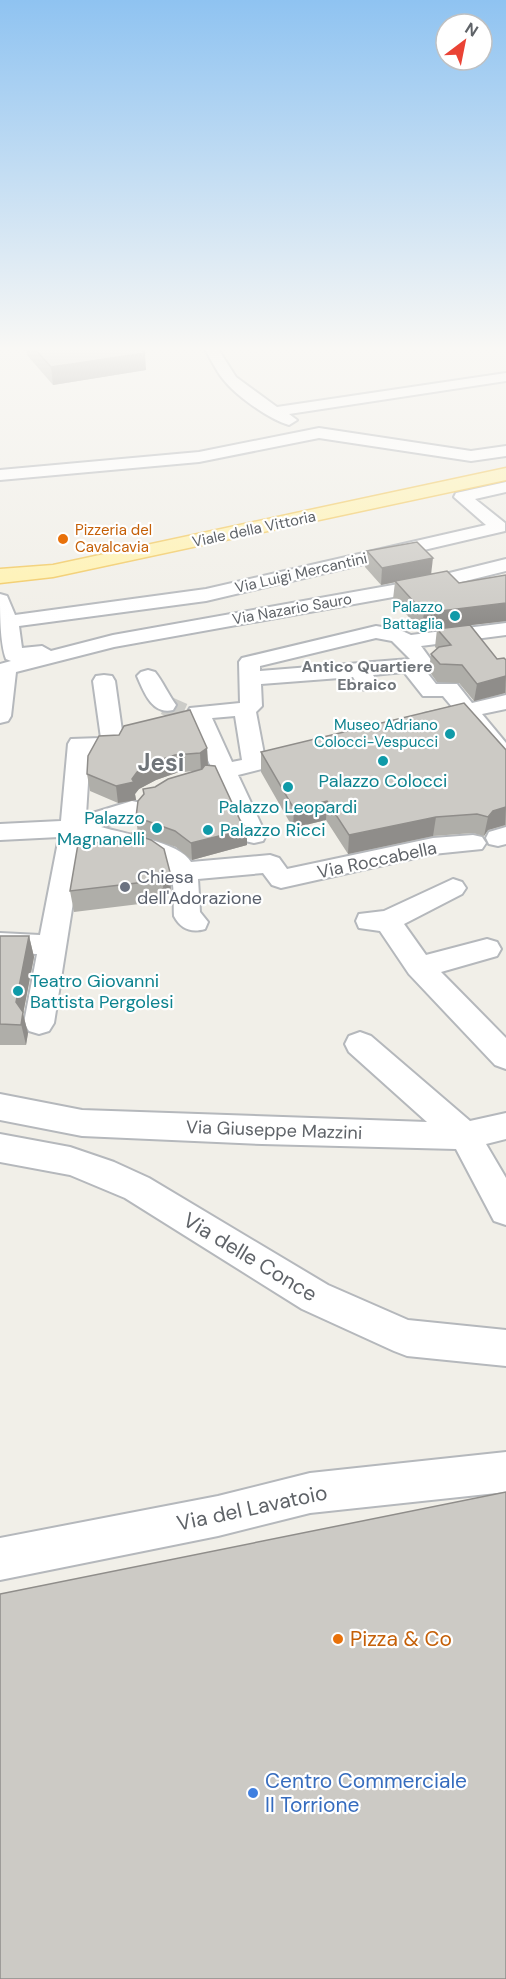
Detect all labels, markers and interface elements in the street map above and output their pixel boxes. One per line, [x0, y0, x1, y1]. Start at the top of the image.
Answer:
north arrow [434, 12, 494, 72]
text: N [461, 18, 482, 42]
street label: Viale della Vittoria [190, 506, 318, 552]
place label: Pizzeria del Cavalcavia [75, 520, 152, 557]
marker: Pizzeria del Cavalcavia [56, 532, 70, 546]
street label: Via Luigi Mercantini [233, 548, 369, 598]
street label: Via Nazario Sauro [231, 589, 353, 629]
place label: Palazzo Battaglia [383, 597, 443, 634]
marker: Palazzo Battaglia [448, 609, 462, 623]
district label: Antico Quartiere Ebraico [301, 656, 433, 695]
place label: Museo Adriano Colocci-Vespucci [314, 715, 438, 752]
marker: Museo Adriano Colocci-Vespucci [443, 727, 457, 741]
district label: Jesi [138, 747, 184, 778]
marker: Palazzo Colocci [376, 754, 390, 768]
place label: Palazzo Colocci [319, 769, 447, 793]
marker: Palazzo Leopardi [281, 780, 295, 794]
place label: Palazzo Leopardi [219, 795, 357, 819]
place label: Palazzo Magnanelli [57, 806, 145, 851]
place label: Palazzo Ricci [220, 818, 326, 842]
marker: Palazzo Magnanelli [150, 821, 164, 835]
marker: Palazzo Ricci [201, 823, 215, 837]
street label: Via Roccabella [315, 836, 439, 884]
place label: Chiesa dell'Adorazione [137, 865, 262, 910]
marker: Chiesa dell'Adorazione [118, 880, 132, 894]
place label: Teatro Giovanni Battista Pergolesi [30, 969, 174, 1014]
marker: Teatro Giovanni Battista Pergolesi [11, 984, 25, 998]
street label: Via Giuseppe Mazzini [185, 1115, 363, 1145]
street label: Via delle Conce [178, 1206, 322, 1308]
street label: Via del Lavatoio [174, 1478, 330, 1538]
place label: Pizza & Co [350, 1625, 452, 1653]
marker: Pizza & Co [331, 1632, 345, 1646]
place label: Centro Commerciale Il Torrione [265, 1767, 467, 1819]
marker: Centro Commerciale Il Torrione [246, 1786, 260, 1800]

